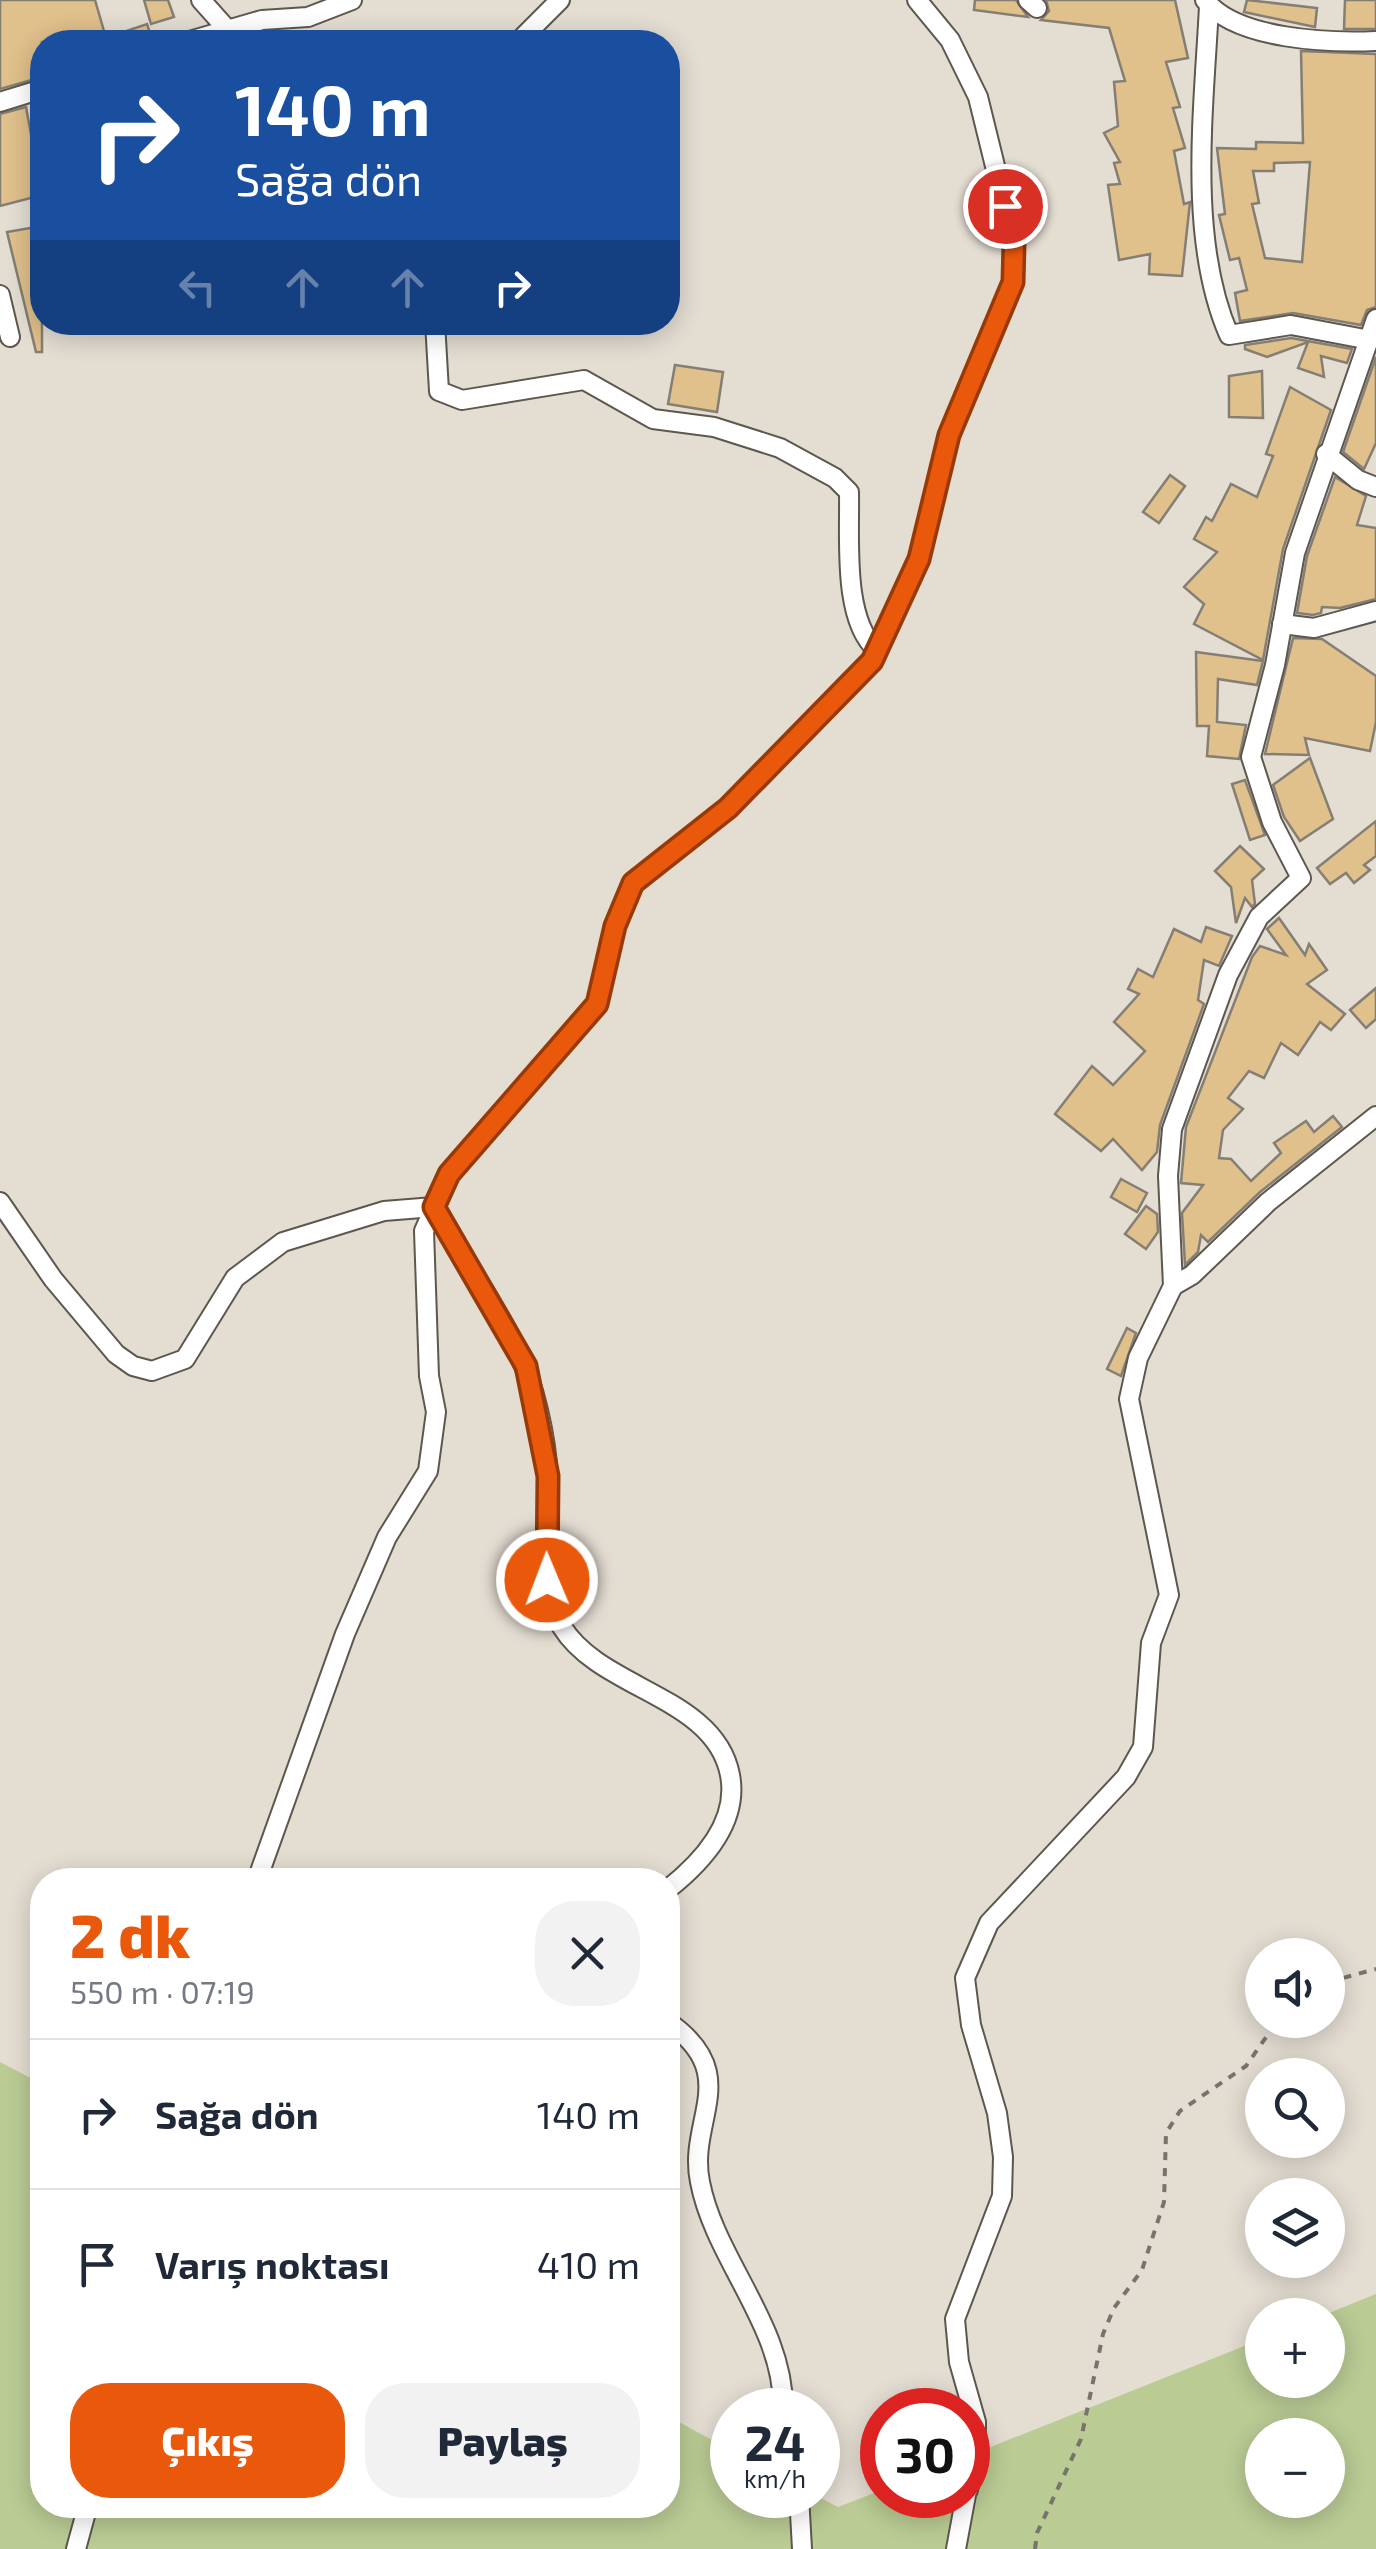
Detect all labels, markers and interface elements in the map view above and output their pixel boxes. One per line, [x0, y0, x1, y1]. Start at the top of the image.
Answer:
text: 140 m [235, 66, 431, 150]
icon: right [70, 70, 200, 200]
text: Sağa dön [235, 151, 422, 205]
pin [963, 164, 1048, 249]
icon: arrive [978, 179, 1033, 234]
icon: left [170, 260, 225, 315]
icon: ahead [275, 260, 330, 315]
icon: ahead [380, 260, 435, 315]
icon: right [485, 260, 540, 315]
position arrow [495, 1528, 599, 1632]
text: 2 dk [70, 1898, 190, 1970]
button: close [535, 1901, 640, 2006]
map controls [1245, 1938, 1345, 2518]
button: sound [1245, 1938, 1345, 2038]
text: 550 m · 07:19 [70, 1972, 255, 2010]
button: search [1245, 2058, 1345, 2158]
icon: right [70, 2087, 125, 2142]
text: Sağa dön [155, 2091, 319, 2137]
text: 140 m [537, 2091, 640, 2137]
button: layers [1245, 2178, 1345, 2278]
icon: arrive [70, 2237, 125, 2292]
text: Varış noktası [155, 2241, 390, 2287]
text: 410 m [537, 2241, 640, 2287]
button: + [1245, 2298, 1345, 2398]
button: Çıkış [70, 2383, 345, 2498]
button: Paylaş [365, 2383, 640, 2498]
speed limit sign: 30 [860, 2388, 990, 2518]
text: 24 [745, 2411, 805, 2471]
button: − [1245, 2418, 1345, 2518]
text: km/h [744, 2463, 806, 2493]

